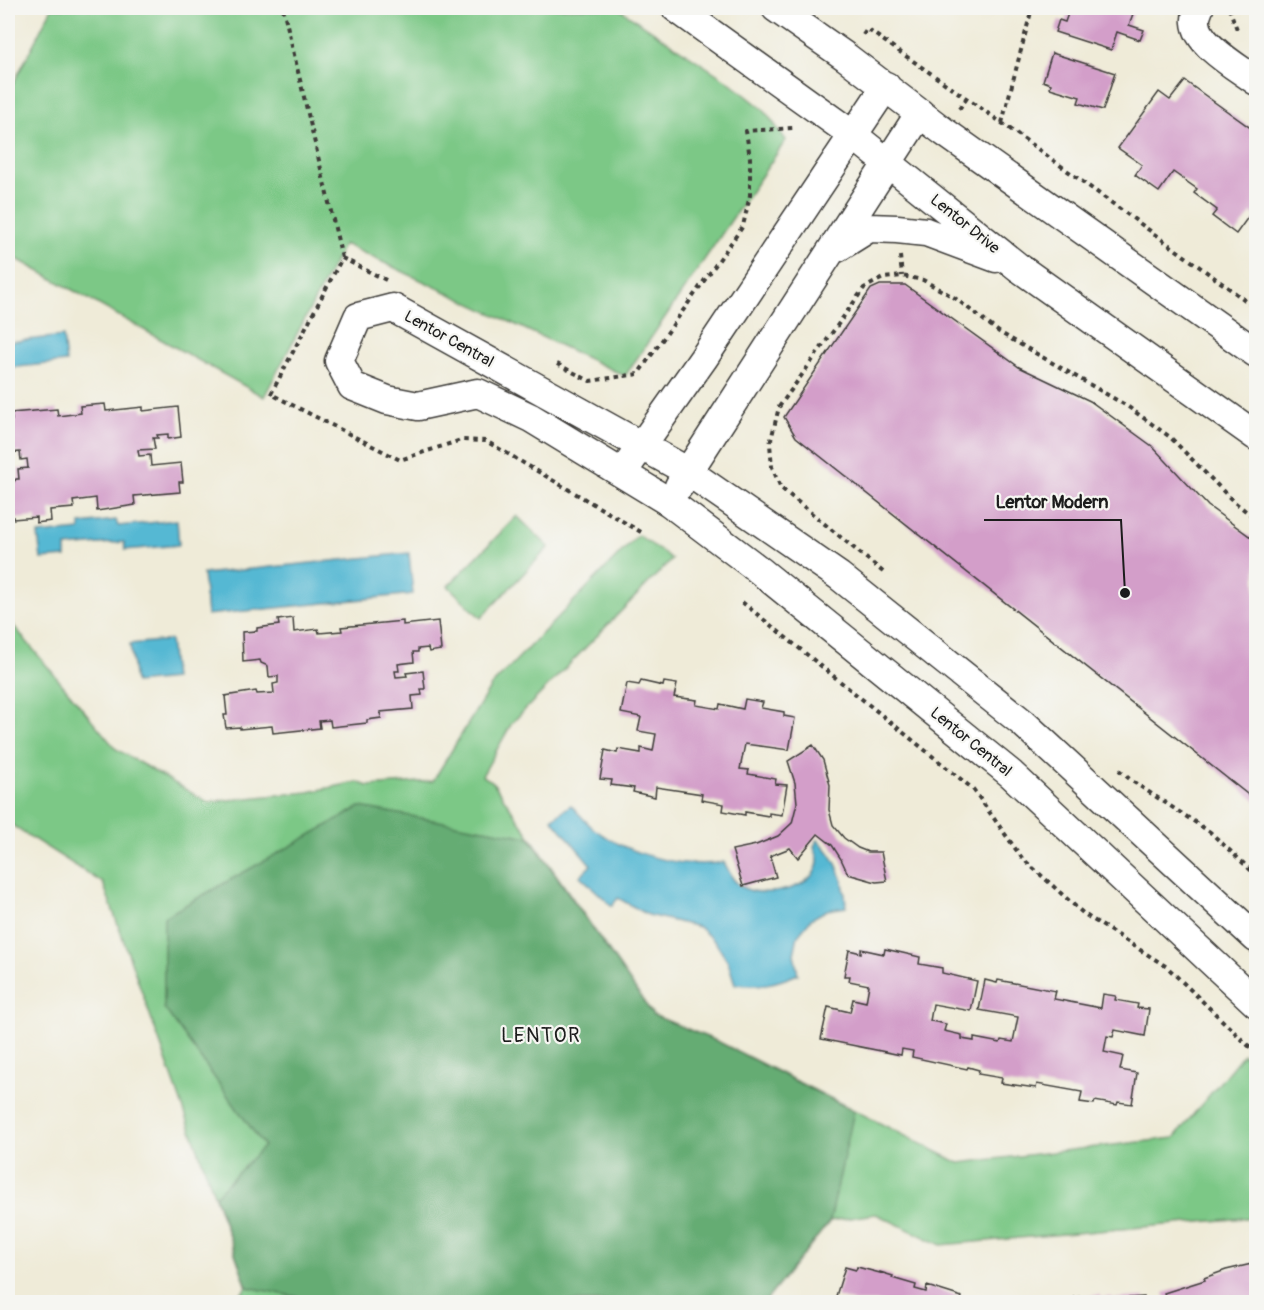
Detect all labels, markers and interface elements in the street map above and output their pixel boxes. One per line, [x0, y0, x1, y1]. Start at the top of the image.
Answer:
street label: Lentor Drive [926, 190, 1004, 258]
street label: Lentor Central [401, 306, 497, 372]
callout: Lentor Modern [984, 484, 1121, 520]
text: Lentor Modern [995, 491, 1109, 514]
street label: Lentor Central [926, 703, 1016, 781]
district label: LENTOR [501, 1023, 581, 1048]

